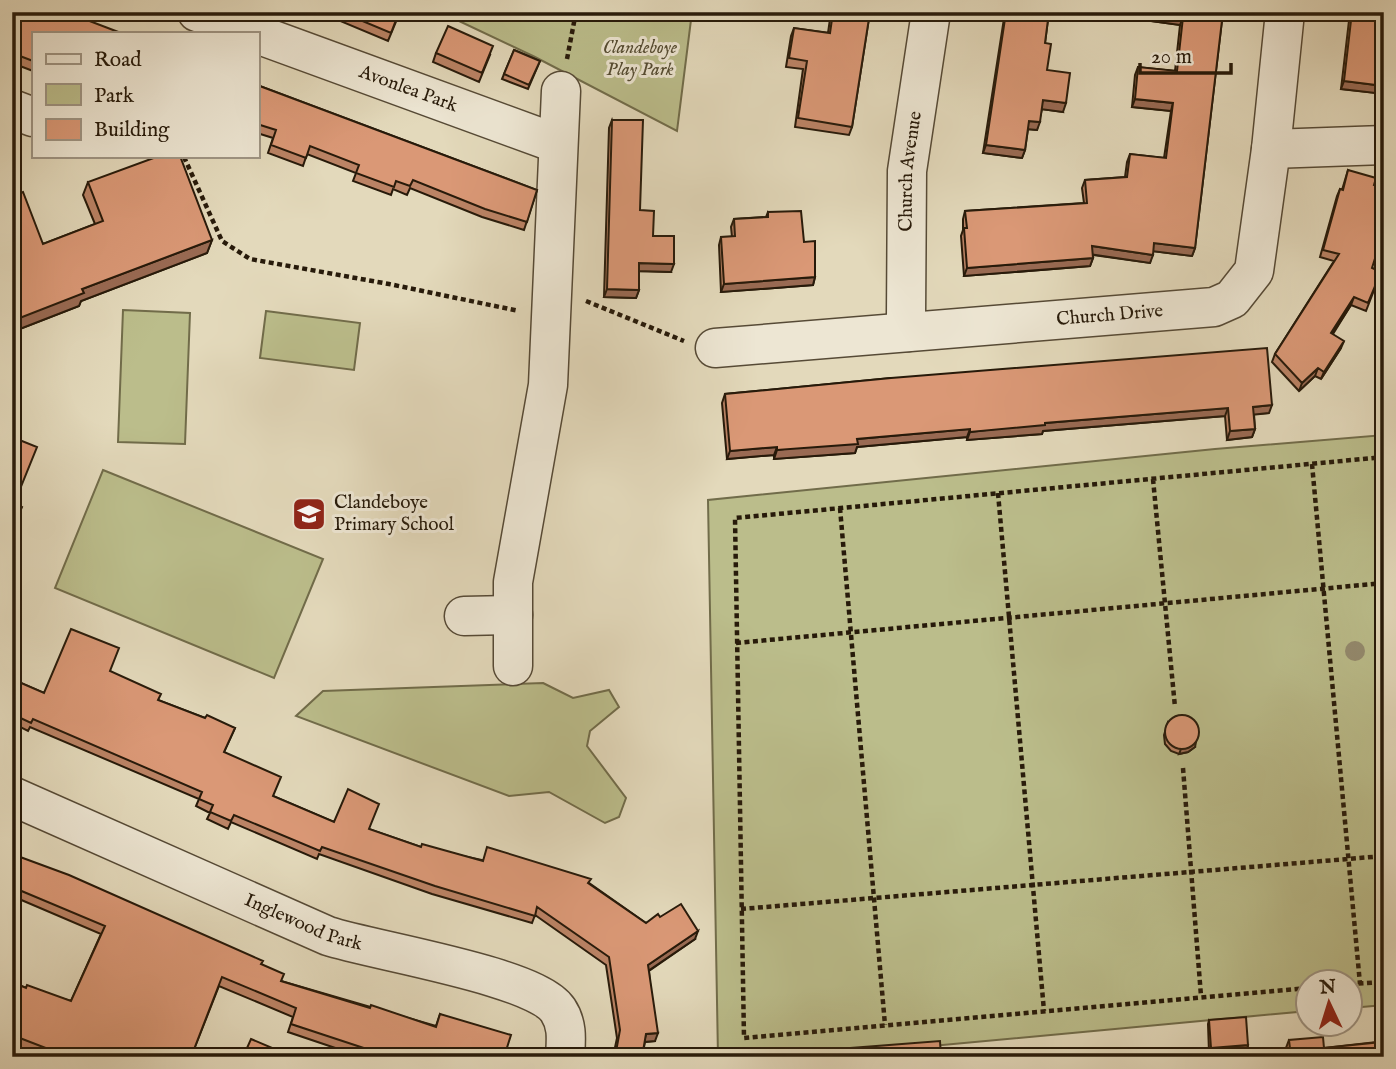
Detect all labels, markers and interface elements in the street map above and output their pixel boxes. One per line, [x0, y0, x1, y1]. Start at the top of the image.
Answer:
legend [32, 32, 259, 158]
scale bar [1140, 32, 1232, 76]
park label: Clandeboye Play Park [603, 36, 678, 82]
text: 20 m [1151, 44, 1192, 71]
text: Road [94, 47, 142, 74]
street label: Avonlea Park [355, 60, 462, 119]
text: Park [94, 83, 135, 110]
street label: Church Avenue [895, 109, 928, 232]
text: Building [94, 117, 170, 144]
street label: Church Drive [1055, 299, 1164, 332]
place label: Clandeboye Primary School [334, 491, 455, 537]
school or university icon: Clandeboye Primary School [290, 495, 328, 533]
street label: Inglewood Park [240, 888, 365, 957]
north arrow [1294, 968, 1364, 1038]
text: N [1318, 975, 1338, 1001]

